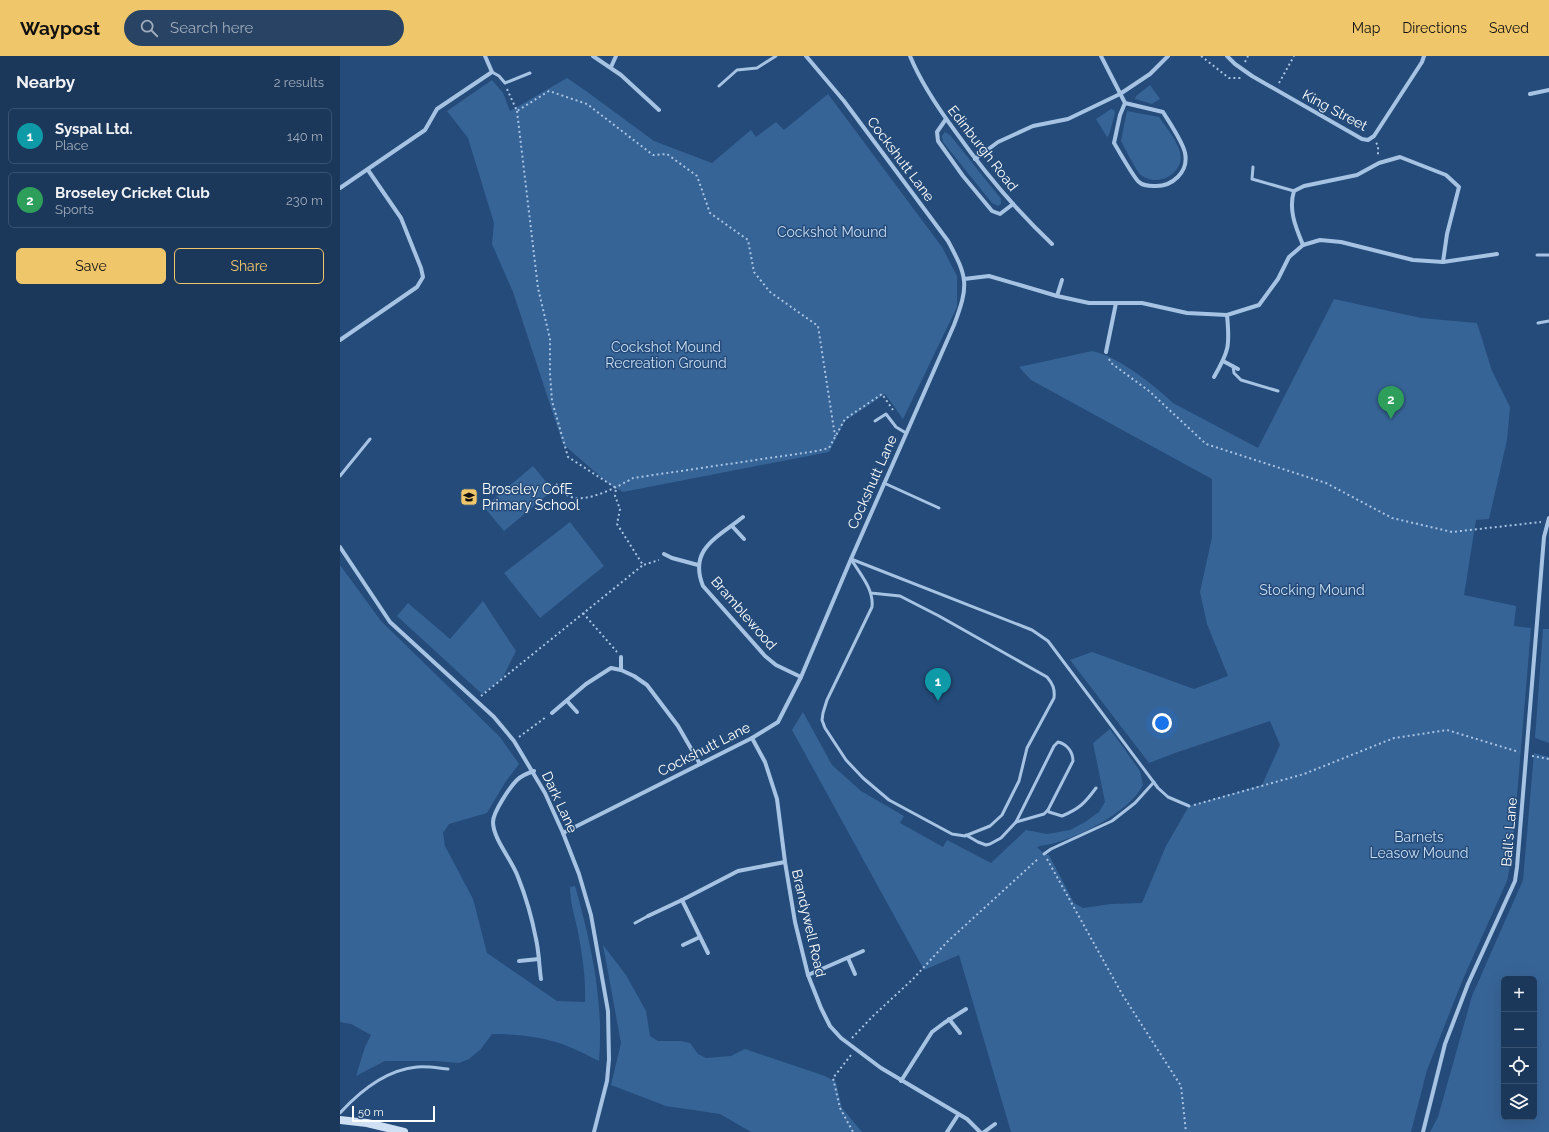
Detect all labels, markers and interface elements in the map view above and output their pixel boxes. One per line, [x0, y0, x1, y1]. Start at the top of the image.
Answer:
search box [124, 10, 404, 46]
text: Waypost [20, 17, 100, 39]
icon: search [138, 17, 160, 39]
text: Search here [170, 19, 253, 37]
text: Map [1352, 20, 1380, 36]
text: Directions [1402, 20, 1467, 36]
text: Saved [1489, 20, 1529, 36]
text: Nearby [16, 72, 75, 92]
text: 2 results [274, 75, 324, 90]
street label: King Street [1300, 86, 1370, 134]
street label: Edinburgh Road [945, 102, 1021, 194]
street label: Cockshutt Lane [864, 114, 938, 204]
text: Syspal Ltd. [55, 120, 133, 138]
text: 1 [27, 129, 33, 144]
text: 140 m [287, 129, 323, 144]
text: Place [55, 138, 88, 153]
text: Broseley Cricket Club [55, 184, 210, 202]
text: 2 [26, 193, 34, 208]
text: 230 m [286, 193, 323, 208]
text: Sports [55, 202, 94, 217]
park label: Cockshot Mound [777, 224, 887, 240]
button: Save [16, 248, 166, 284]
button: Share [174, 248, 324, 284]
park label: Cockshot Mound Recreation Ground [605, 339, 727, 371]
pin: 2 [1378, 386, 1404, 419]
street label: Cockshutt Lane [844, 432, 900, 532]
place label: Broseley CofE Primary School [482, 481, 580, 513]
school or university icon: Broseley CofE Primary School [459, 487, 479, 507]
street label: Bramblewood [708, 573, 780, 653]
park label: Stocking Mound [1259, 582, 1365, 598]
pin: 1 [925, 668, 951, 701]
your location [1152, 713, 1172, 733]
street label: Cockshutt Lane [655, 719, 753, 779]
street label: Dark Lane [539, 769, 581, 835]
street label: Ball's Lane [1498, 797, 1520, 867]
park label: Barnets Leasow Mound [1370, 829, 1468, 861]
street label: Brandywell Road [789, 868, 829, 978]
map controls [1501, 976, 1537, 1120]
button: + [1501, 976, 1537, 1012]
button: − [1501, 1012, 1537, 1048]
button: locate [1501, 1048, 1537, 1084]
button: layers [1501, 1084, 1537, 1120]
scale bar [352, 1104, 435, 1123]
text: 50 m [358, 1106, 384, 1119]

